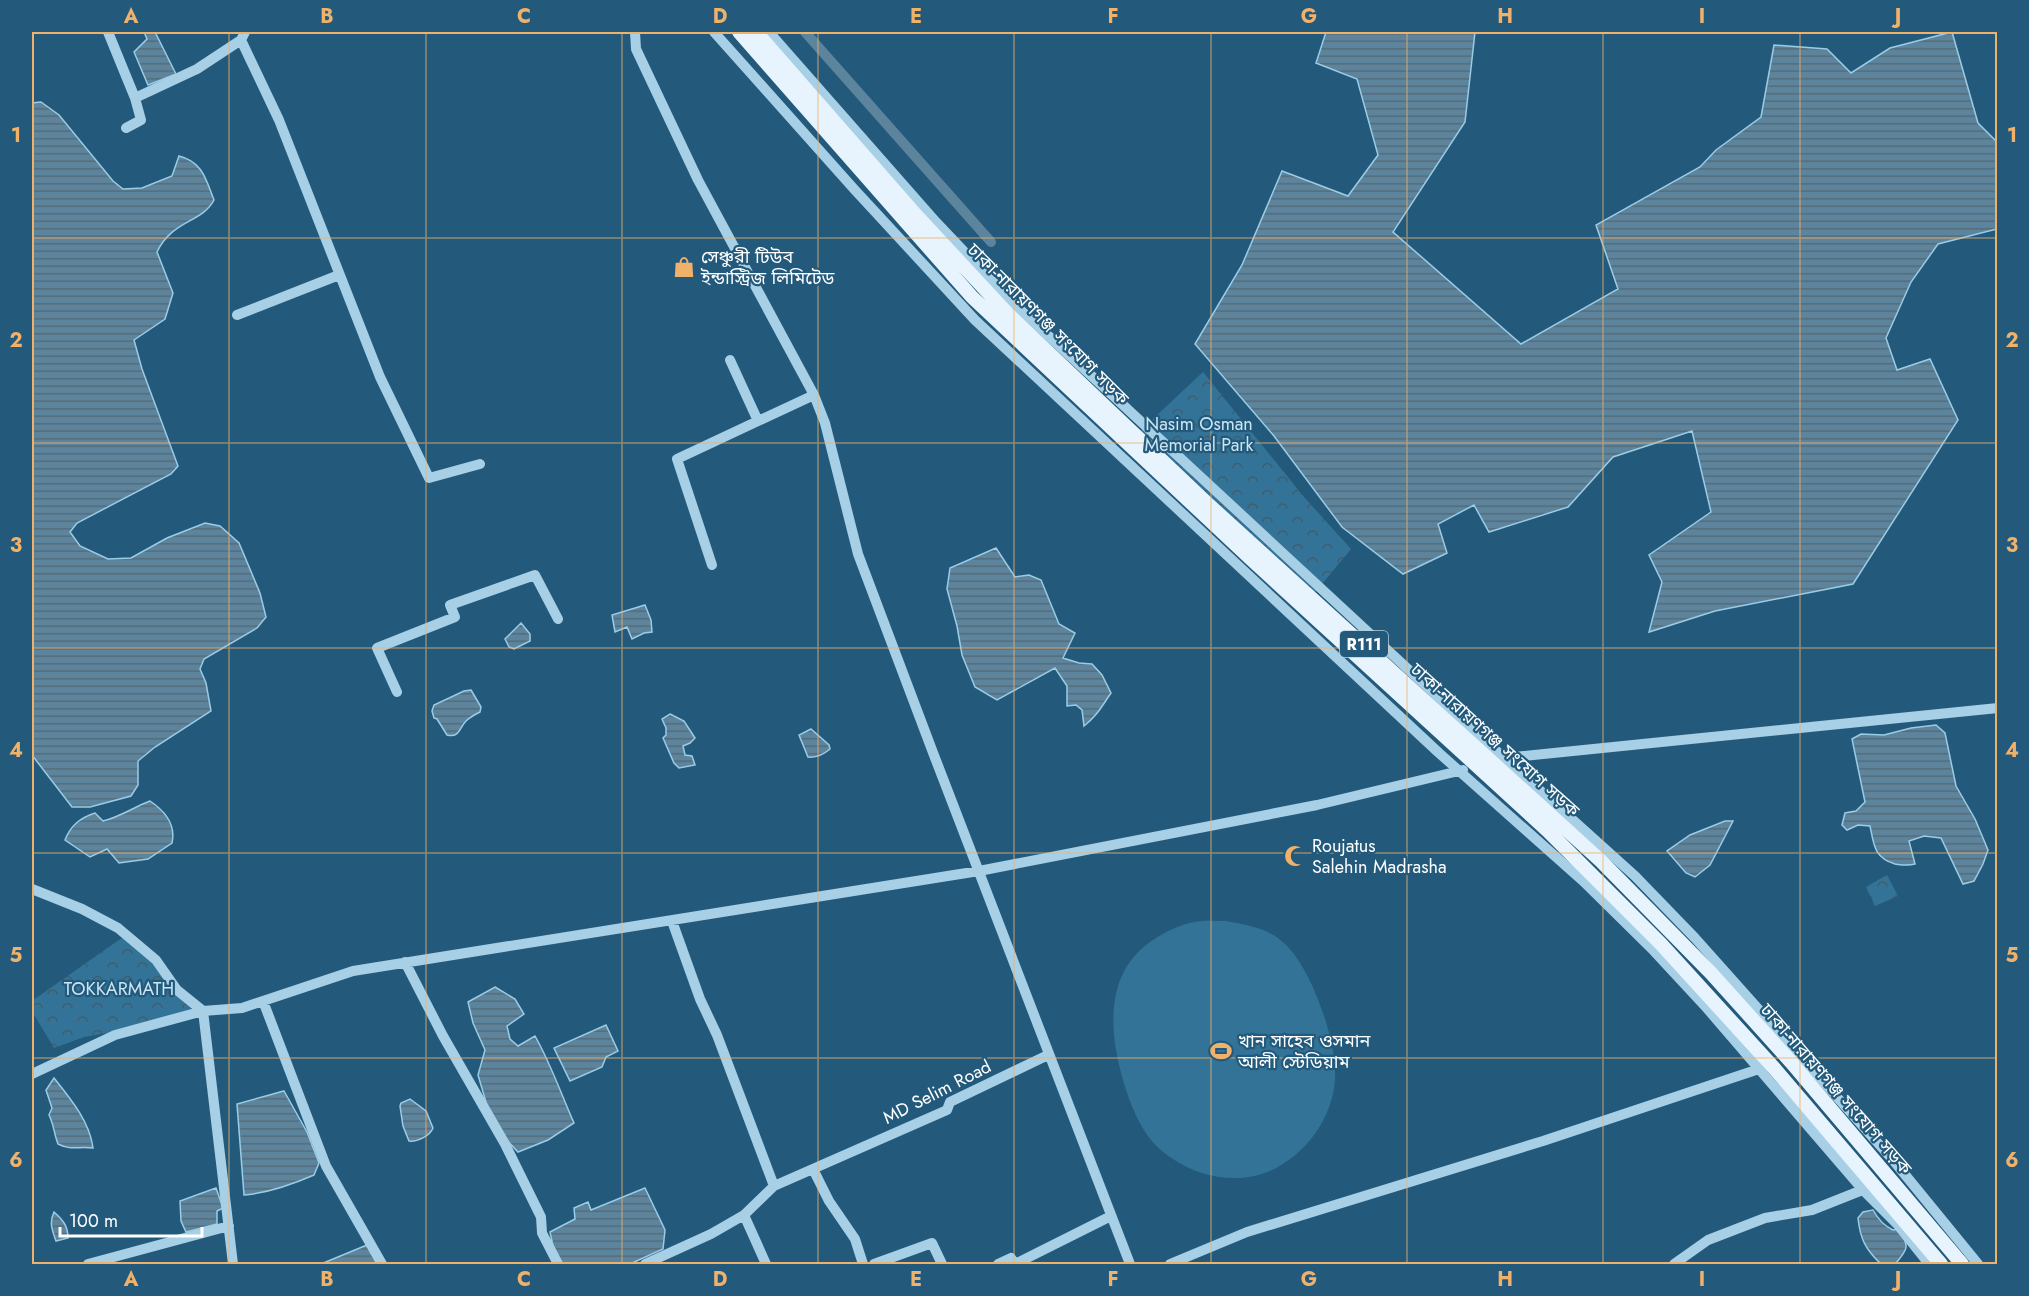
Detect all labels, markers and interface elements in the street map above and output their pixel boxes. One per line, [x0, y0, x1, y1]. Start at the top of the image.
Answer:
text: A [123, 2, 139, 31]
text: B [320, 2, 334, 31]
text: C [517, 2, 531, 31]
text: D [713, 2, 727, 31]
text: E [910, 2, 922, 31]
text: F [1107, 2, 1119, 31]
text: G [1301, 2, 1317, 31]
text: H [1497, 2, 1513, 31]
text: I [1699, 2, 1705, 31]
text: J [1891, 2, 1901, 31]
text: 1 [11, 121, 21, 150]
text: 1 [2007, 121, 2017, 150]
street label: ঢাকা-নারায়ণগঞ্জ সংযোগ সড়ক [961, 237, 1135, 411]
place label: সেঞ্চুরী টিউব ইন্ডাস্ট্রিজ লিমিটেড [700, 244, 834, 291]
shop icon: সেঞ্চুরী টিউব ইন্ডাস্ট্রিজ লিমিটেড [672, 255, 696, 279]
text: 2 [9, 326, 23, 355]
text: 2 [2005, 326, 2019, 355]
park label: Nasim Osman Memorial Park [1145, 411, 1253, 458]
text: 3 [10, 531, 22, 560]
text: 3 [2006, 531, 2018, 560]
road number: R111 [1340, 631, 1388, 657]
street label: ঢাকা-নারায়ণগঞ্জ সংযোগ সড়ক [1404, 656, 1586, 823]
text: 4 [9, 736, 23, 765]
text: 4 [2005, 736, 2019, 765]
place label: Roujatus Salehin Madrasha [1312, 833, 1447, 880]
mosque icon: Roujatus Salehin Madrasha [1283, 844, 1307, 868]
text: 5 [10, 941, 23, 970]
text: 5 [2006, 941, 2019, 970]
park label: TOKKARMATH [64, 976, 174, 1002]
street label: ঢাকা-নারায়ণগঞ্জ সংযোগ সড়ক [1754, 997, 1918, 1181]
place label: খান সাহেব ওসমান আলী স্টেডিয়াম [1237, 1028, 1371, 1075]
sports icon: খান সাহেব ওসমান আলী স্টেডিয়াম [1209, 1039, 1233, 1063]
street label: MD Selim Road [878, 1054, 996, 1130]
text: 6 [9, 1146, 23, 1175]
text: 6 [2005, 1146, 2019, 1175]
scale bar [60, 1200, 202, 1238]
text: 100 m [69, 1208, 118, 1234]
text: A [123, 1265, 139, 1294]
text: B [320, 1265, 334, 1294]
text: C [517, 1265, 531, 1294]
text: D [713, 1265, 727, 1294]
text: E [910, 1265, 922, 1294]
text: F [1107, 1265, 1119, 1294]
text: G [1301, 1265, 1317, 1294]
text: H [1497, 1265, 1513, 1294]
text: I [1699, 1265, 1705, 1294]
text: J [1891, 1265, 1901, 1294]

